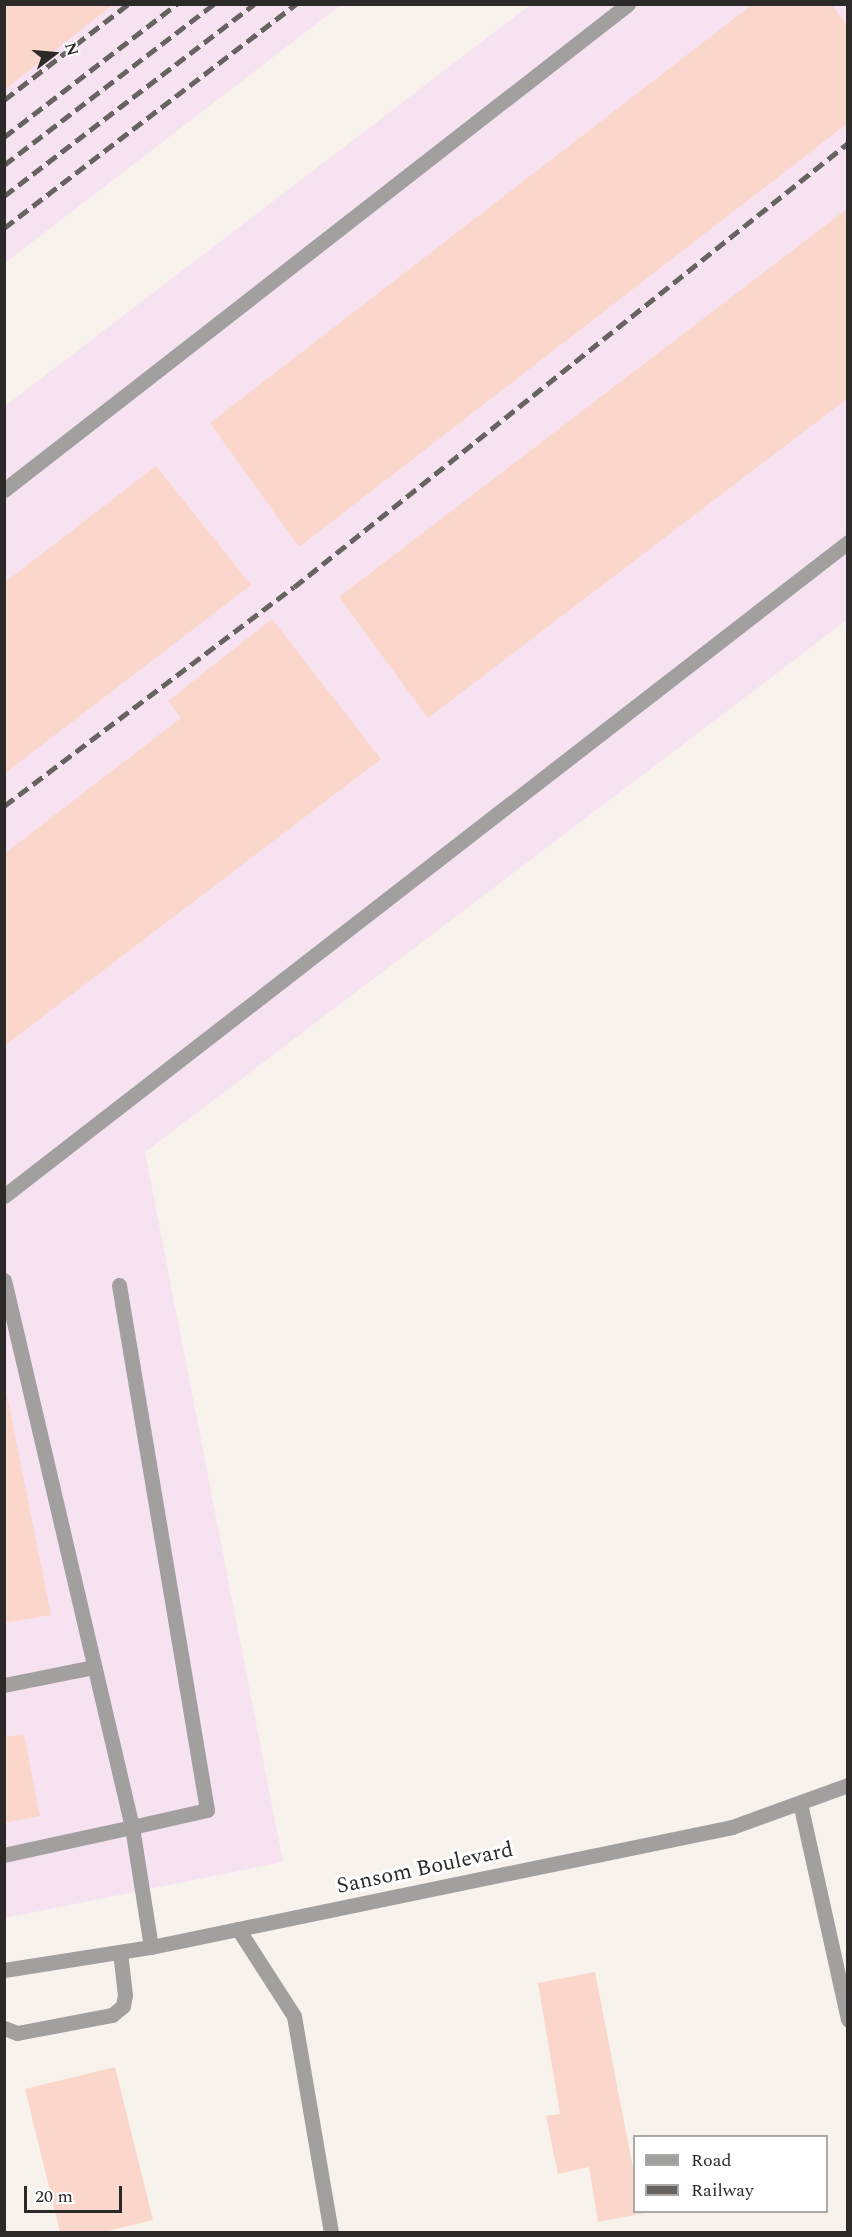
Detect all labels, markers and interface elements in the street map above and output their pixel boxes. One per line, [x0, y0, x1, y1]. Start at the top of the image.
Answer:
north arrow [24, 24, 84, 84]
text: N [58, 39, 85, 59]
street label: Sansom Boulevard [334, 1836, 516, 1900]
legend [633, 2135, 828, 2213]
text: Road [691, 2147, 732, 2174]
scale bar [27, 2174, 124, 2212]
text: Railway [691, 2177, 754, 2204]
text: 20 m [35, 2183, 73, 2210]

